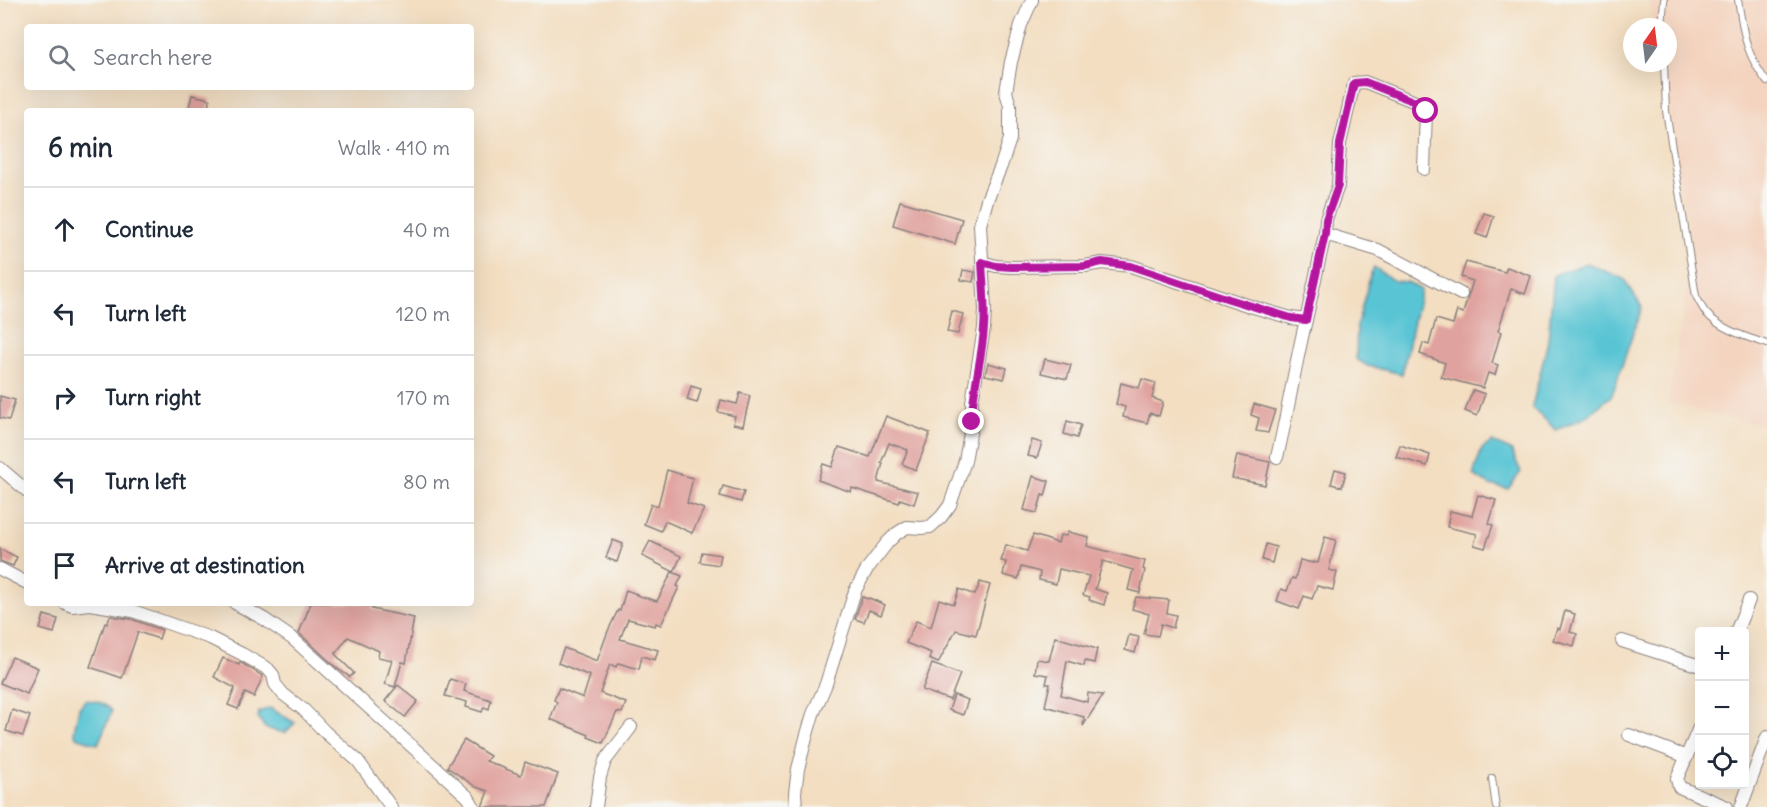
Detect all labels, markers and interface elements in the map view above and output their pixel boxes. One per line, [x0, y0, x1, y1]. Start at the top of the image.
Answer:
north arrow [1623, 18, 1677, 72]
search box [24, 24, 474, 90]
icon: search [45, 41, 78, 74]
text: Search here [93, 43, 212, 71]
route start [1412, 97, 1438, 123]
text: 6 min [48, 131, 113, 164]
text: Walk · 410 m [338, 135, 450, 160]
icon: ahead [48, 213, 81, 246]
text: Continue [105, 215, 194, 243]
text: 40 m [403, 217, 450, 242]
icon: left [48, 297, 81, 330]
text: Turn left [105, 299, 186, 327]
text: 120 m [396, 301, 450, 326]
icon: right [48, 381, 81, 414]
text: Turn right [105, 383, 201, 411]
text: 170 m [397, 385, 450, 410]
route end [958, 408, 984, 434]
icon: left [48, 465, 81, 498]
text: Turn left [105, 467, 186, 495]
text: 80 m [403, 469, 450, 494]
icon: arrive [48, 549, 81, 582]
text: Arrive at destination [105, 551, 305, 579]
map controls [1695, 627, 1749, 789]
button: + [1695, 627, 1749, 681]
button: − [1695, 681, 1749, 735]
button: locate [1695, 735, 1749, 789]

